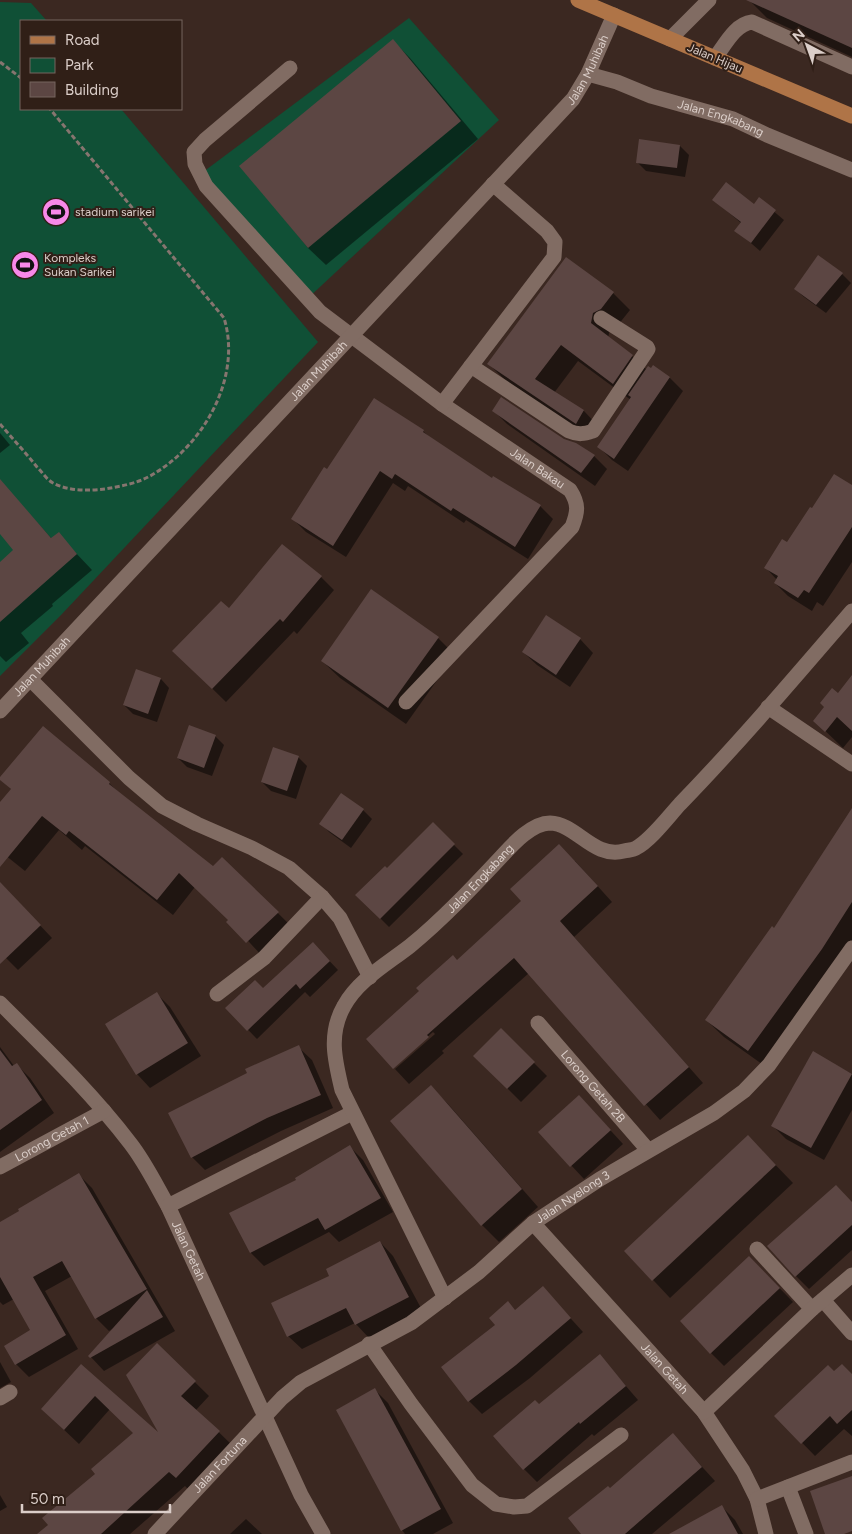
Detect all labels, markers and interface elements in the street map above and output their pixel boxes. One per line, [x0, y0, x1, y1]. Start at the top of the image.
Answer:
legend [20, 20, 182, 110]
north arrow [782, 20, 832, 70]
text: N [789, 26, 808, 46]
text: Road [65, 31, 100, 49]
street label: Jalan Muhibah [564, 33, 611, 108]
street label: Jalan Hijau [685, 40, 745, 76]
text: Park [65, 56, 94, 74]
text: Building [65, 81, 119, 99]
street label: Jalan Engkabang [676, 97, 766, 139]
sports icon: stadium sarikei [41, 197, 71, 227]
place label: stadium sarikei [75, 205, 155, 219]
sports icon: Kompleks Sukan Sarikei [10, 250, 40, 280]
place label: Kompleks Sukan Sarikei [44, 251, 115, 279]
street label: Jalan Muhibah [287, 338, 350, 404]
street label: Jalan Bakau [507, 445, 567, 491]
street label: Jalan Muhibah [10, 633, 73, 699]
street label: Jalan Engkabang [444, 841, 516, 916]
street label: Lorong Getah 2B [558, 1048, 628, 1125]
street label: Lorong Getah 1 [13, 1113, 91, 1165]
street label: Jalan Nyelong 3 [533, 1168, 612, 1226]
street label: Jalan Getah [169, 1219, 208, 1283]
street label: Jalan Getah [638, 1340, 691, 1397]
street label: Jalan Fortuna [190, 1433, 250, 1496]
scale bar [22, 1482, 170, 1514]
text: 50 m [30, 1490, 65, 1508]

